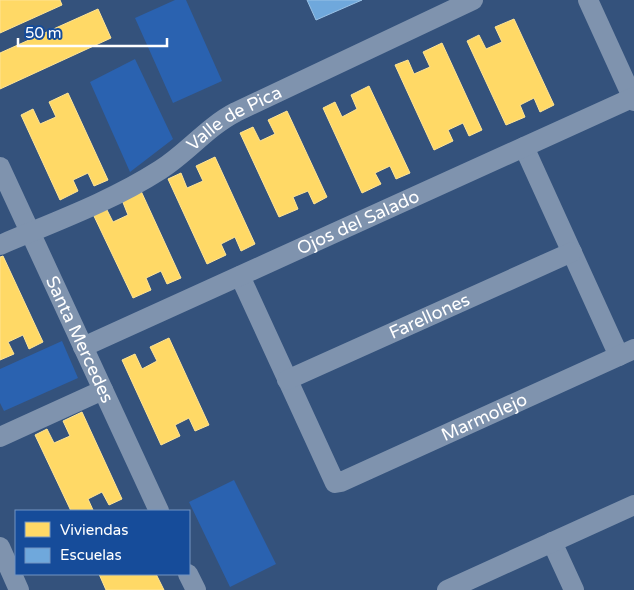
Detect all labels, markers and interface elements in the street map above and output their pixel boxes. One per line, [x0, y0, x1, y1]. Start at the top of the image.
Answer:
scale bar [18, 15, 166, 47]
text: 50 m [25, 24, 62, 42]
street label: Valle de Pica [182, 81, 285, 156]
street label: Ojos del Salado [293, 185, 423, 260]
street label: Santa Mercedes [41, 272, 119, 407]
street label: Farellones [385, 288, 473, 344]
street label: Marmolejo [438, 388, 531, 446]
legend [15, 510, 190, 575]
text: Viviendas [60, 521, 128, 539]
text: Escuelas [60, 546, 122, 564]

